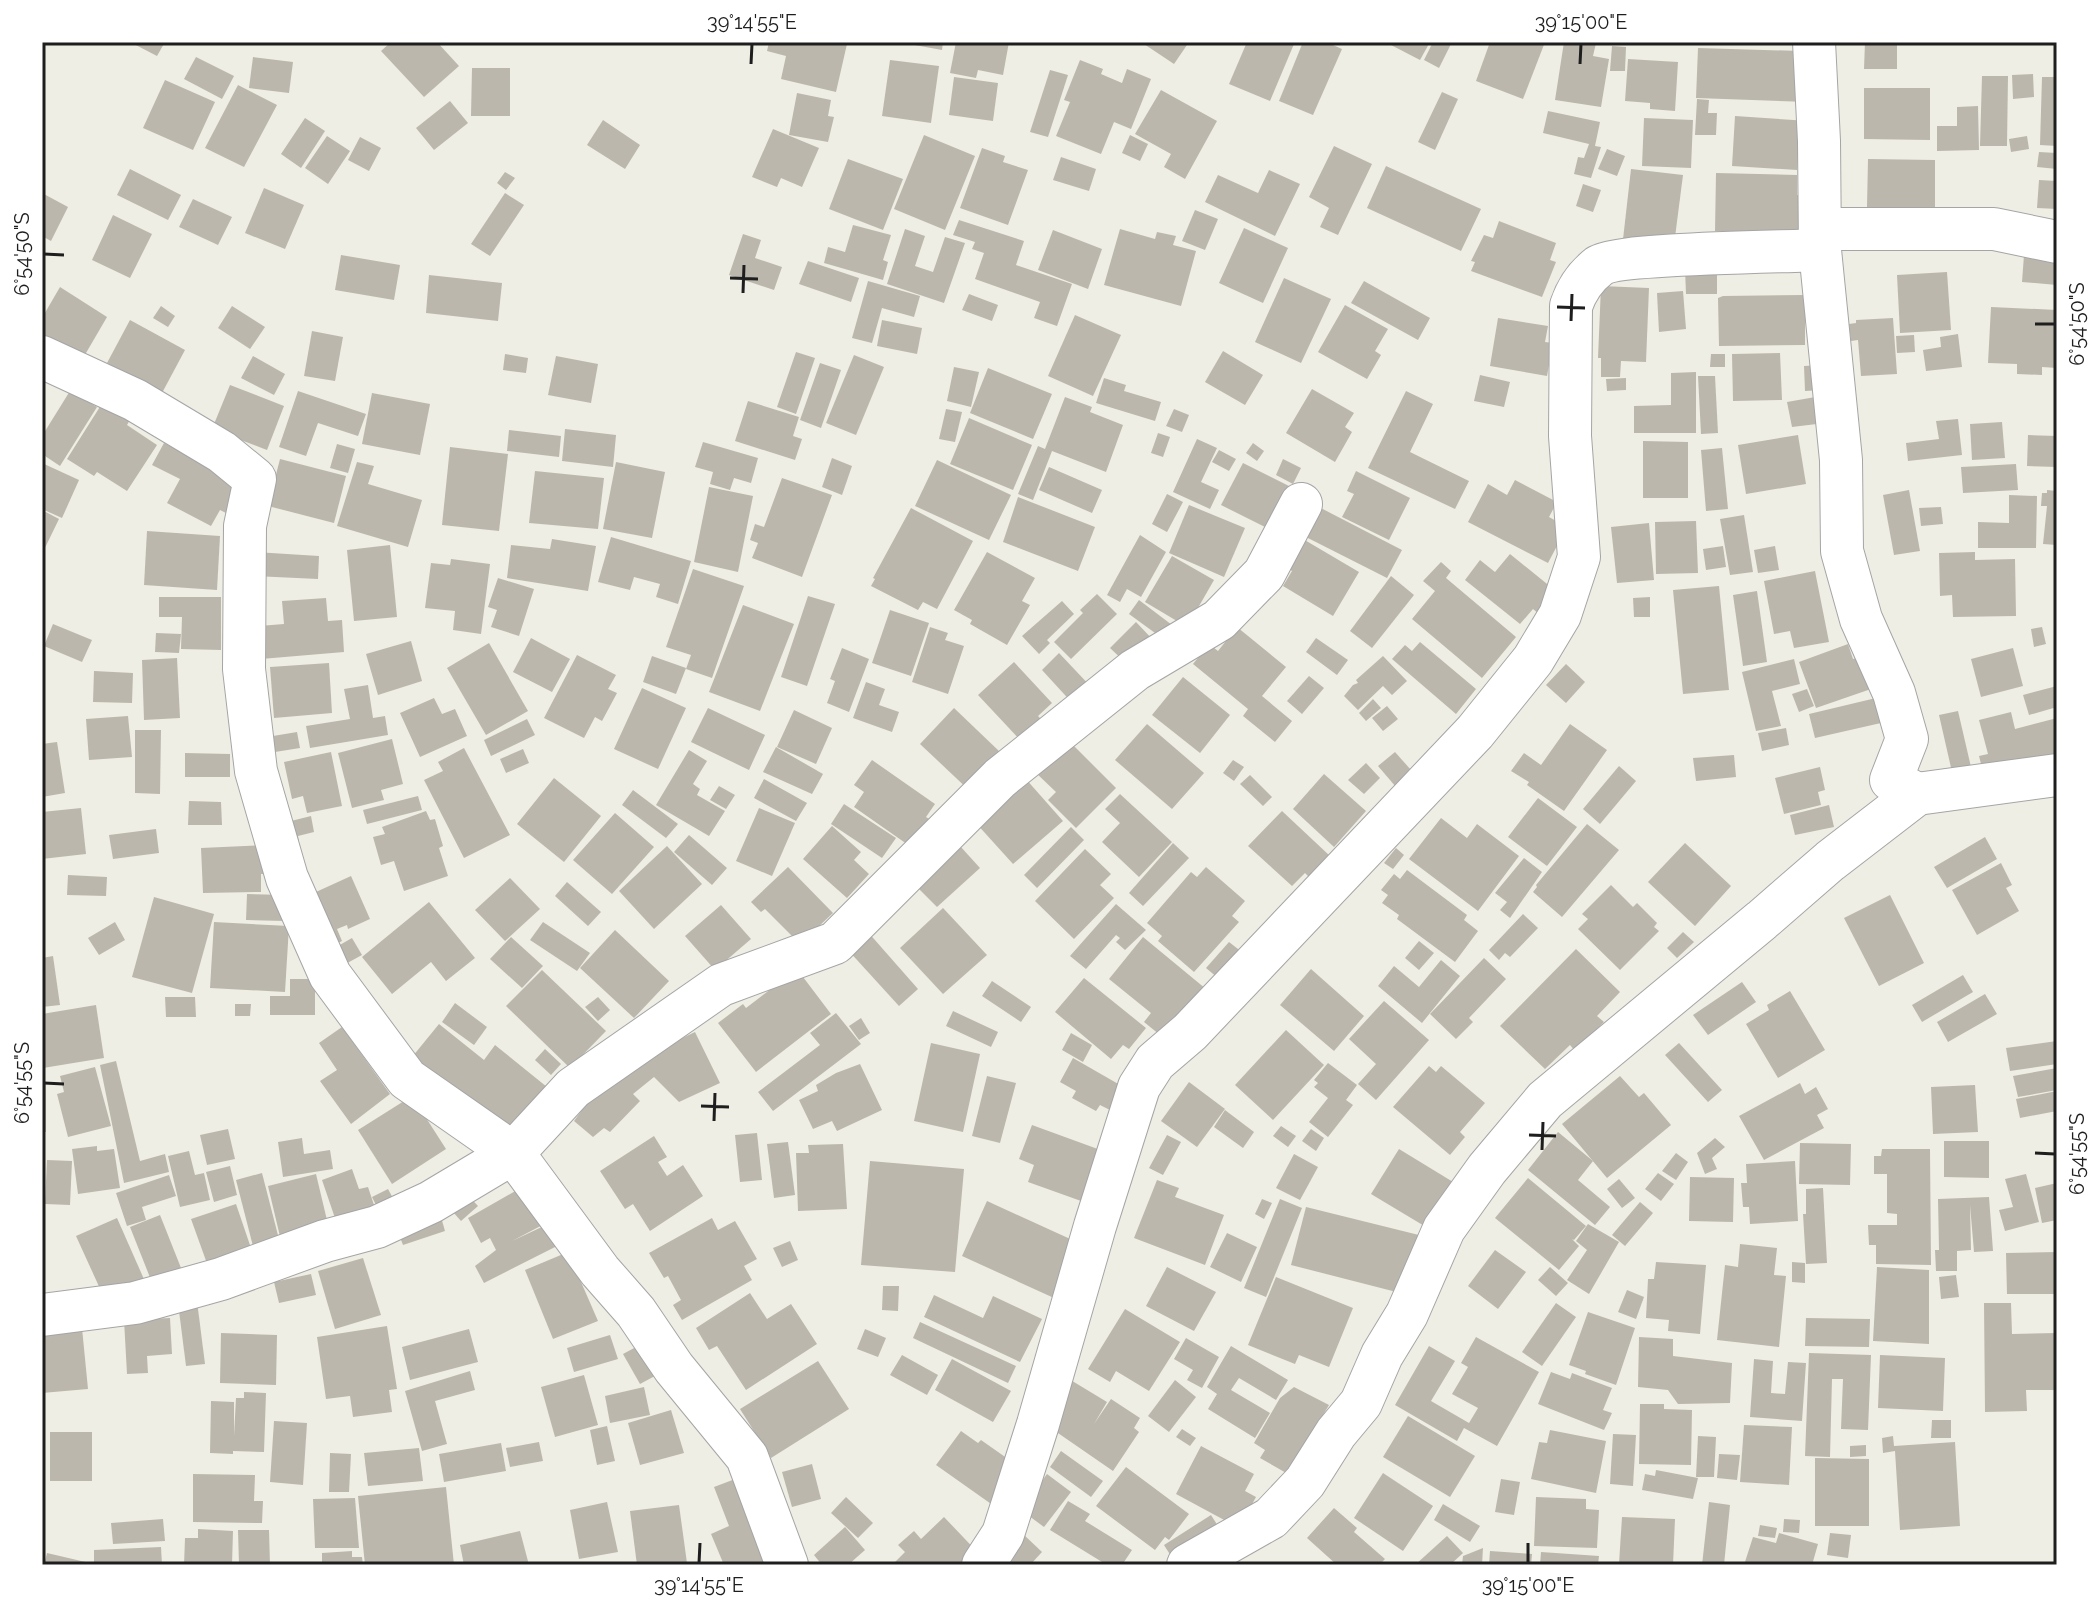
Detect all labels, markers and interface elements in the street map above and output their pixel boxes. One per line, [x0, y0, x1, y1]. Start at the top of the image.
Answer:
text: 39°14'55"E [707, 10, 797, 34]
text: 39°15'00"E [1535, 10, 1627, 34]
text: 6°54'50"S [10, 212, 34, 296]
text: 6°54'50"S [2065, 282, 2089, 366]
text: 6°54'55"S [10, 1042, 34, 1124]
text: 6°54'55"S [2065, 1113, 2089, 1195]
text: 39°14'55"E [654, 1573, 744, 1597]
text: 39°15'00"E [1482, 1573, 1574, 1597]

